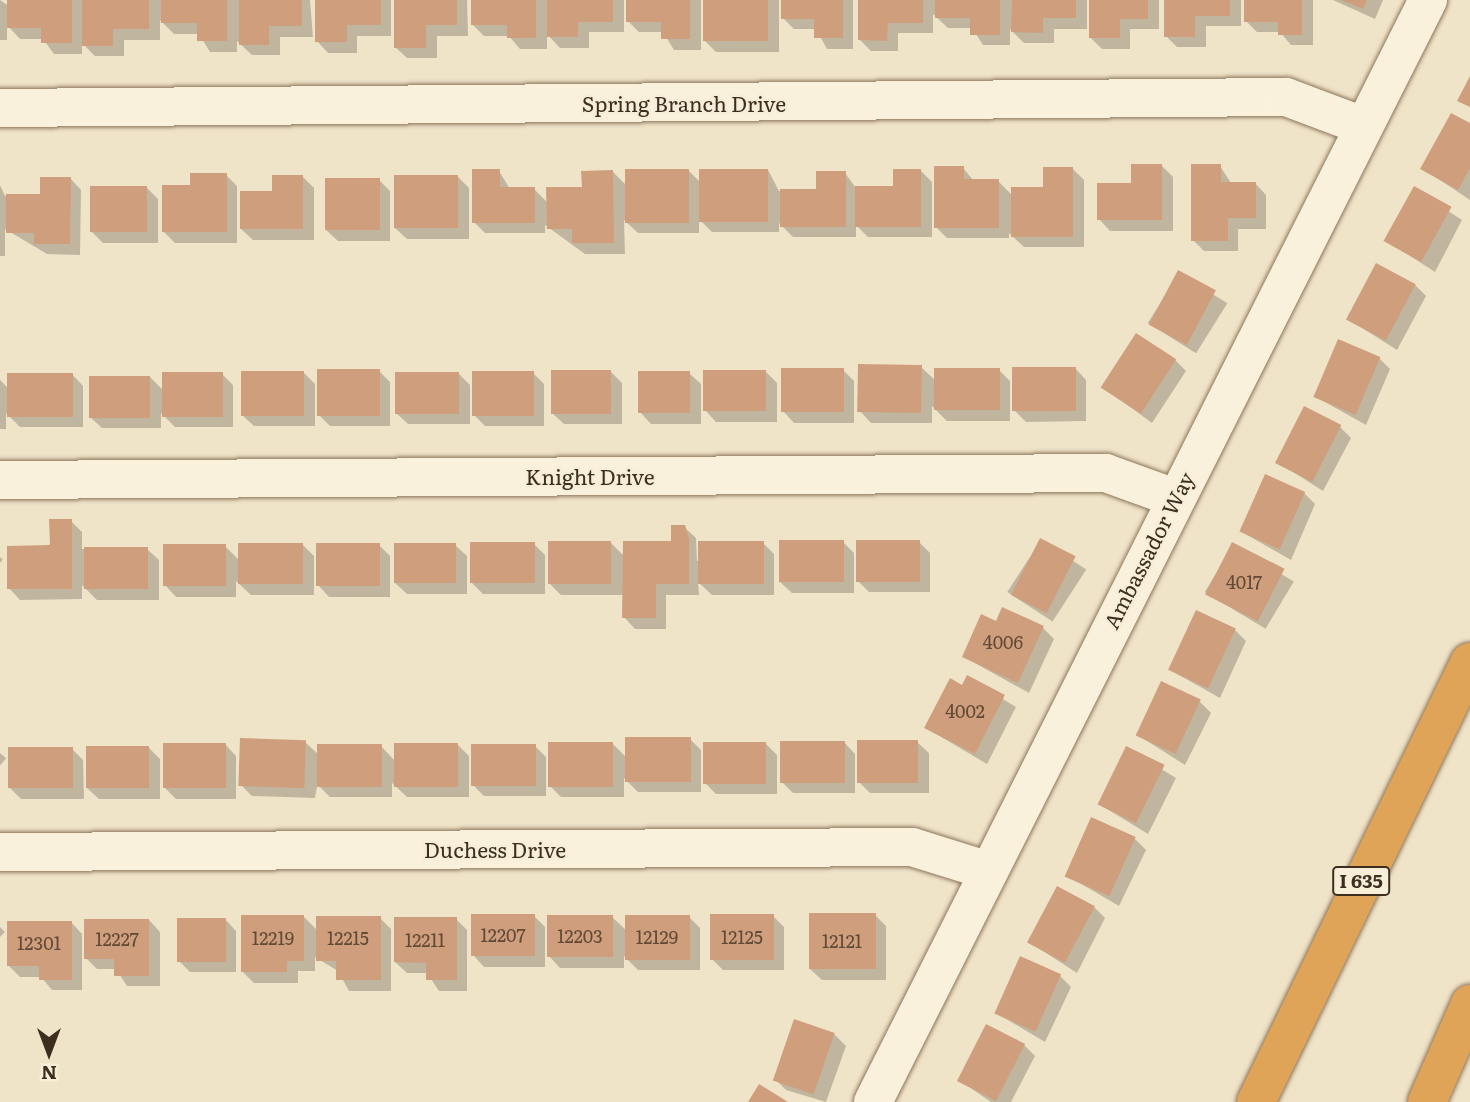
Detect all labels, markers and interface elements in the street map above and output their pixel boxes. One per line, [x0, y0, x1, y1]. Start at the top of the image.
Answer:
street label: Spring Branch Drive [582, 90, 786, 116]
street label: Knight Drive [525, 463, 655, 489]
street label: Ambassador Way [1098, 467, 1198, 633]
house number: 4017 [1226, 571, 1262, 593]
house number: 4006 [983, 631, 1023, 653]
house number: 4002 [945, 700, 985, 722]
street label: Duchess Drive [424, 836, 566, 862]
road number: I 635 [1331, 866, 1391, 897]
house number: 12207 [480, 924, 526, 946]
house number: 12203 [557, 925, 603, 947]
house number: 12129 [636, 926, 678, 948]
house number: 12125 [721, 926, 763, 948]
house number: 12219 [252, 927, 294, 949]
house number: 12215 [327, 927, 369, 949]
house number: 12227 [95, 928, 139, 950]
house number: 12211 [405, 929, 445, 951]
house number: 12121 [822, 930, 862, 952]
house number: 12301 [17, 932, 61, 954]
north arrow [14, 1018, 84, 1088]
text: N [41, 1060, 57, 1088]

